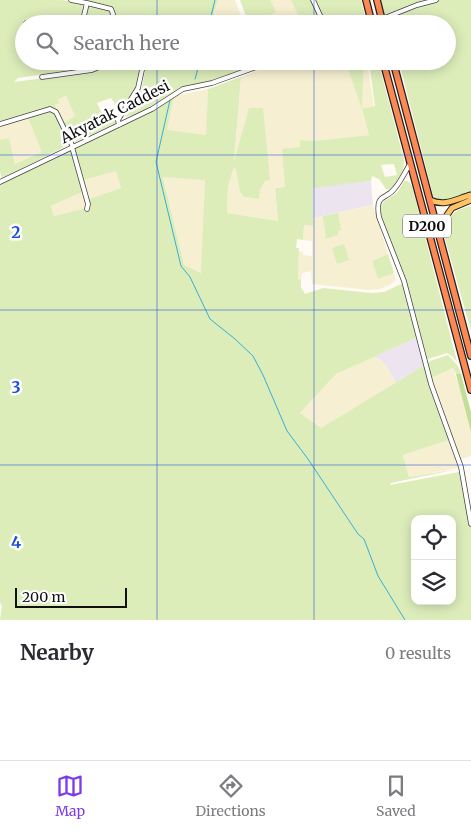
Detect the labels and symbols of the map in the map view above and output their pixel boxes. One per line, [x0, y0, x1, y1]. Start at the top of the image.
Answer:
street label: Akyatak Caddesi [56, 76, 173, 148]
road number: D200 [403, 215, 451, 238]
text: 2 [11, 222, 21, 242]
text: 3 [11, 377, 21, 397]
text: 4 [11, 532, 21, 552]
scale bar [15, 585, 128, 608]

